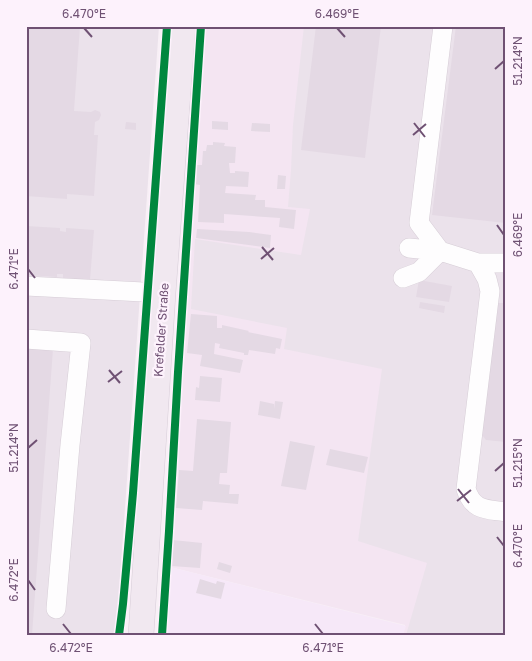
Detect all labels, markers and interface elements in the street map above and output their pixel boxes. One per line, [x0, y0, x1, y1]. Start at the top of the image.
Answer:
text: 6.470°E [62, 6, 106, 21]
text: 6.469°E [315, 6, 359, 21]
text: 51.214°N [510, 36, 525, 86]
text: 6.469°E [510, 213, 525, 257]
text: 6.471°E [6, 248, 21, 290]
street label: Krefelder Straße [150, 282, 172, 377]
text: 51.214°N [6, 423, 21, 473]
text: 51.215°N [510, 438, 525, 488]
text: 6.470°E [510, 524, 525, 568]
text: 6.472°E [6, 558, 21, 602]
text: 6.472°E [49, 640, 93, 655]
text: 6.471°E [302, 640, 344, 655]

